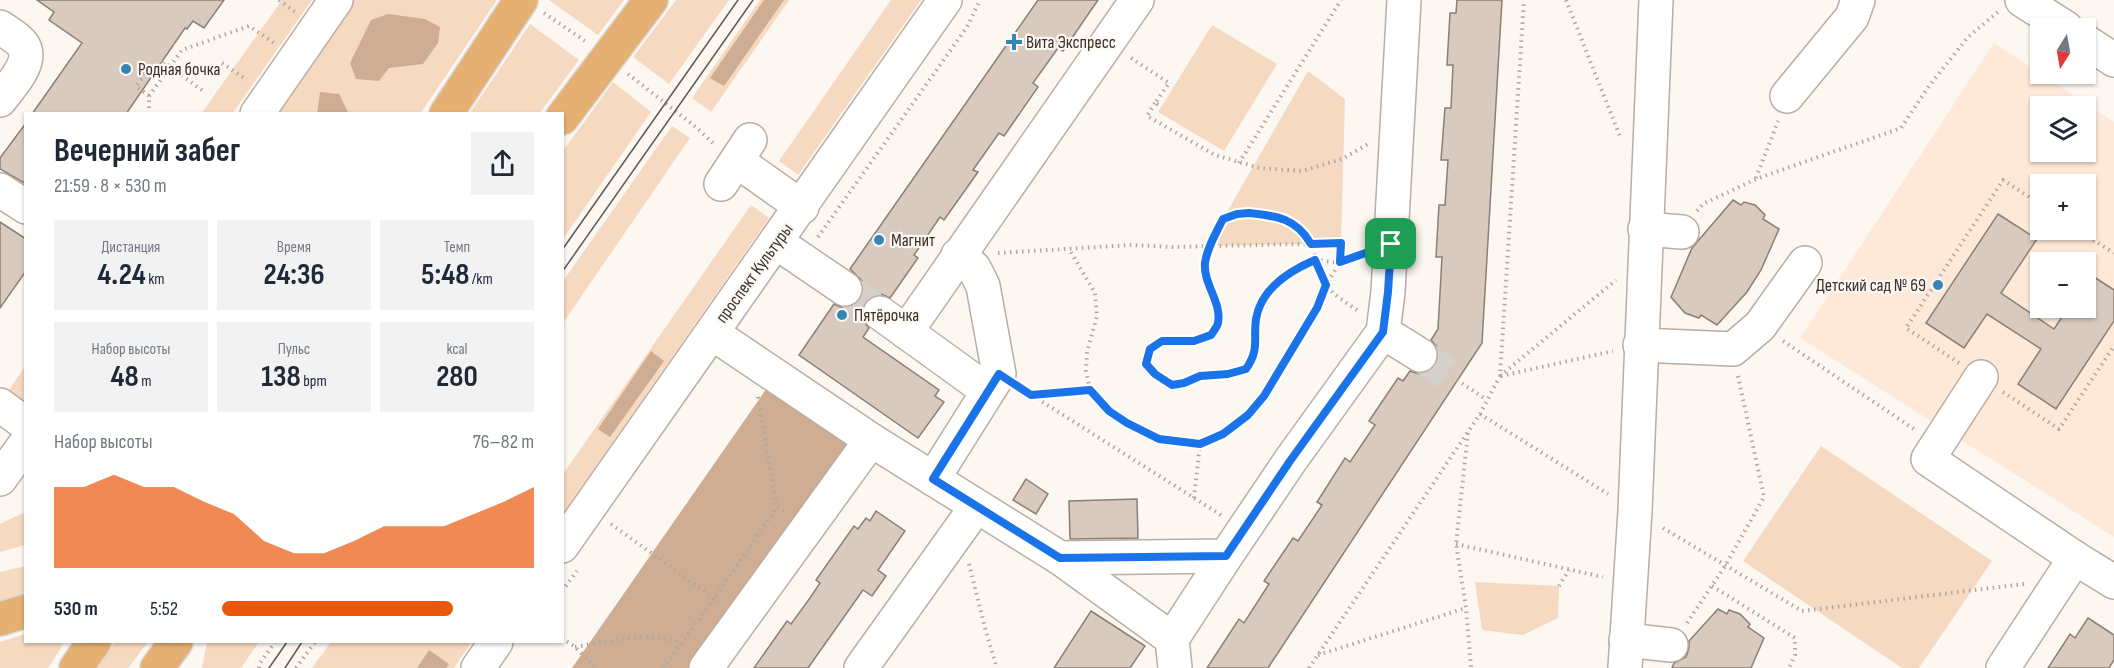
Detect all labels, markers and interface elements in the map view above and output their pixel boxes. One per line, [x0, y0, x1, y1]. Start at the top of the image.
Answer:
north arrow [2030, 18, 2096, 84]
map controls [2030, 18, 2096, 318]
place label: Вита Экспресс [1026, 32, 1116, 53]
marker: Вита Экспресс [1007, 35, 1021, 49]
place label: Родная бочка [138, 59, 220, 80]
marker: Родная бочка [119, 62, 133, 76]
button: layers [2030, 96, 2096, 162]
text: Вечерний забег [54, 131, 240, 171]
button: share [471, 132, 534, 195]
text: 21:59 · 8 × 530 m [54, 174, 167, 198]
button: + [2030, 174, 2096, 240]
pin [1365, 218, 1416, 269]
street label: проспект Культуры [711, 219, 798, 327]
icon: arrive [1374, 227, 1407, 260]
place label: Магнит [891, 230, 935, 251]
marker: Магнит [872, 233, 886, 247]
text: Дистанция [102, 238, 160, 257]
text: Время [277, 238, 311, 257]
text: Темп [444, 238, 470, 257]
button: − [2030, 252, 2096, 318]
text: 4.24 [97, 257, 146, 293]
text: 24:36 [263, 257, 325, 293]
text: 5:48 [421, 257, 469, 293]
text: km [146, 270, 165, 289]
text: /km [469, 270, 493, 289]
place label: Детский сад № 69 [1816, 275, 1926, 296]
marker: Детский сад № 69 [1931, 278, 1945, 292]
place label: Пятёрочка [854, 305, 919, 326]
marker: Пятёрочка [835, 308, 849, 322]
text: Набор высоты [92, 340, 170, 359]
text: Пульс [278, 340, 310, 359]
text: kcal [446, 340, 468, 359]
text: 48 [111, 359, 139, 395]
text: 138 [261, 359, 301, 395]
text: 280 [436, 359, 478, 395]
text: m [139, 372, 151, 391]
text: bpm [301, 372, 327, 391]
text: Набор высоты [54, 430, 153, 454]
text: 76–82 m [473, 430, 534, 454]
text: 530 m [54, 597, 98, 621]
text: 5:52 [150, 597, 178, 621]

